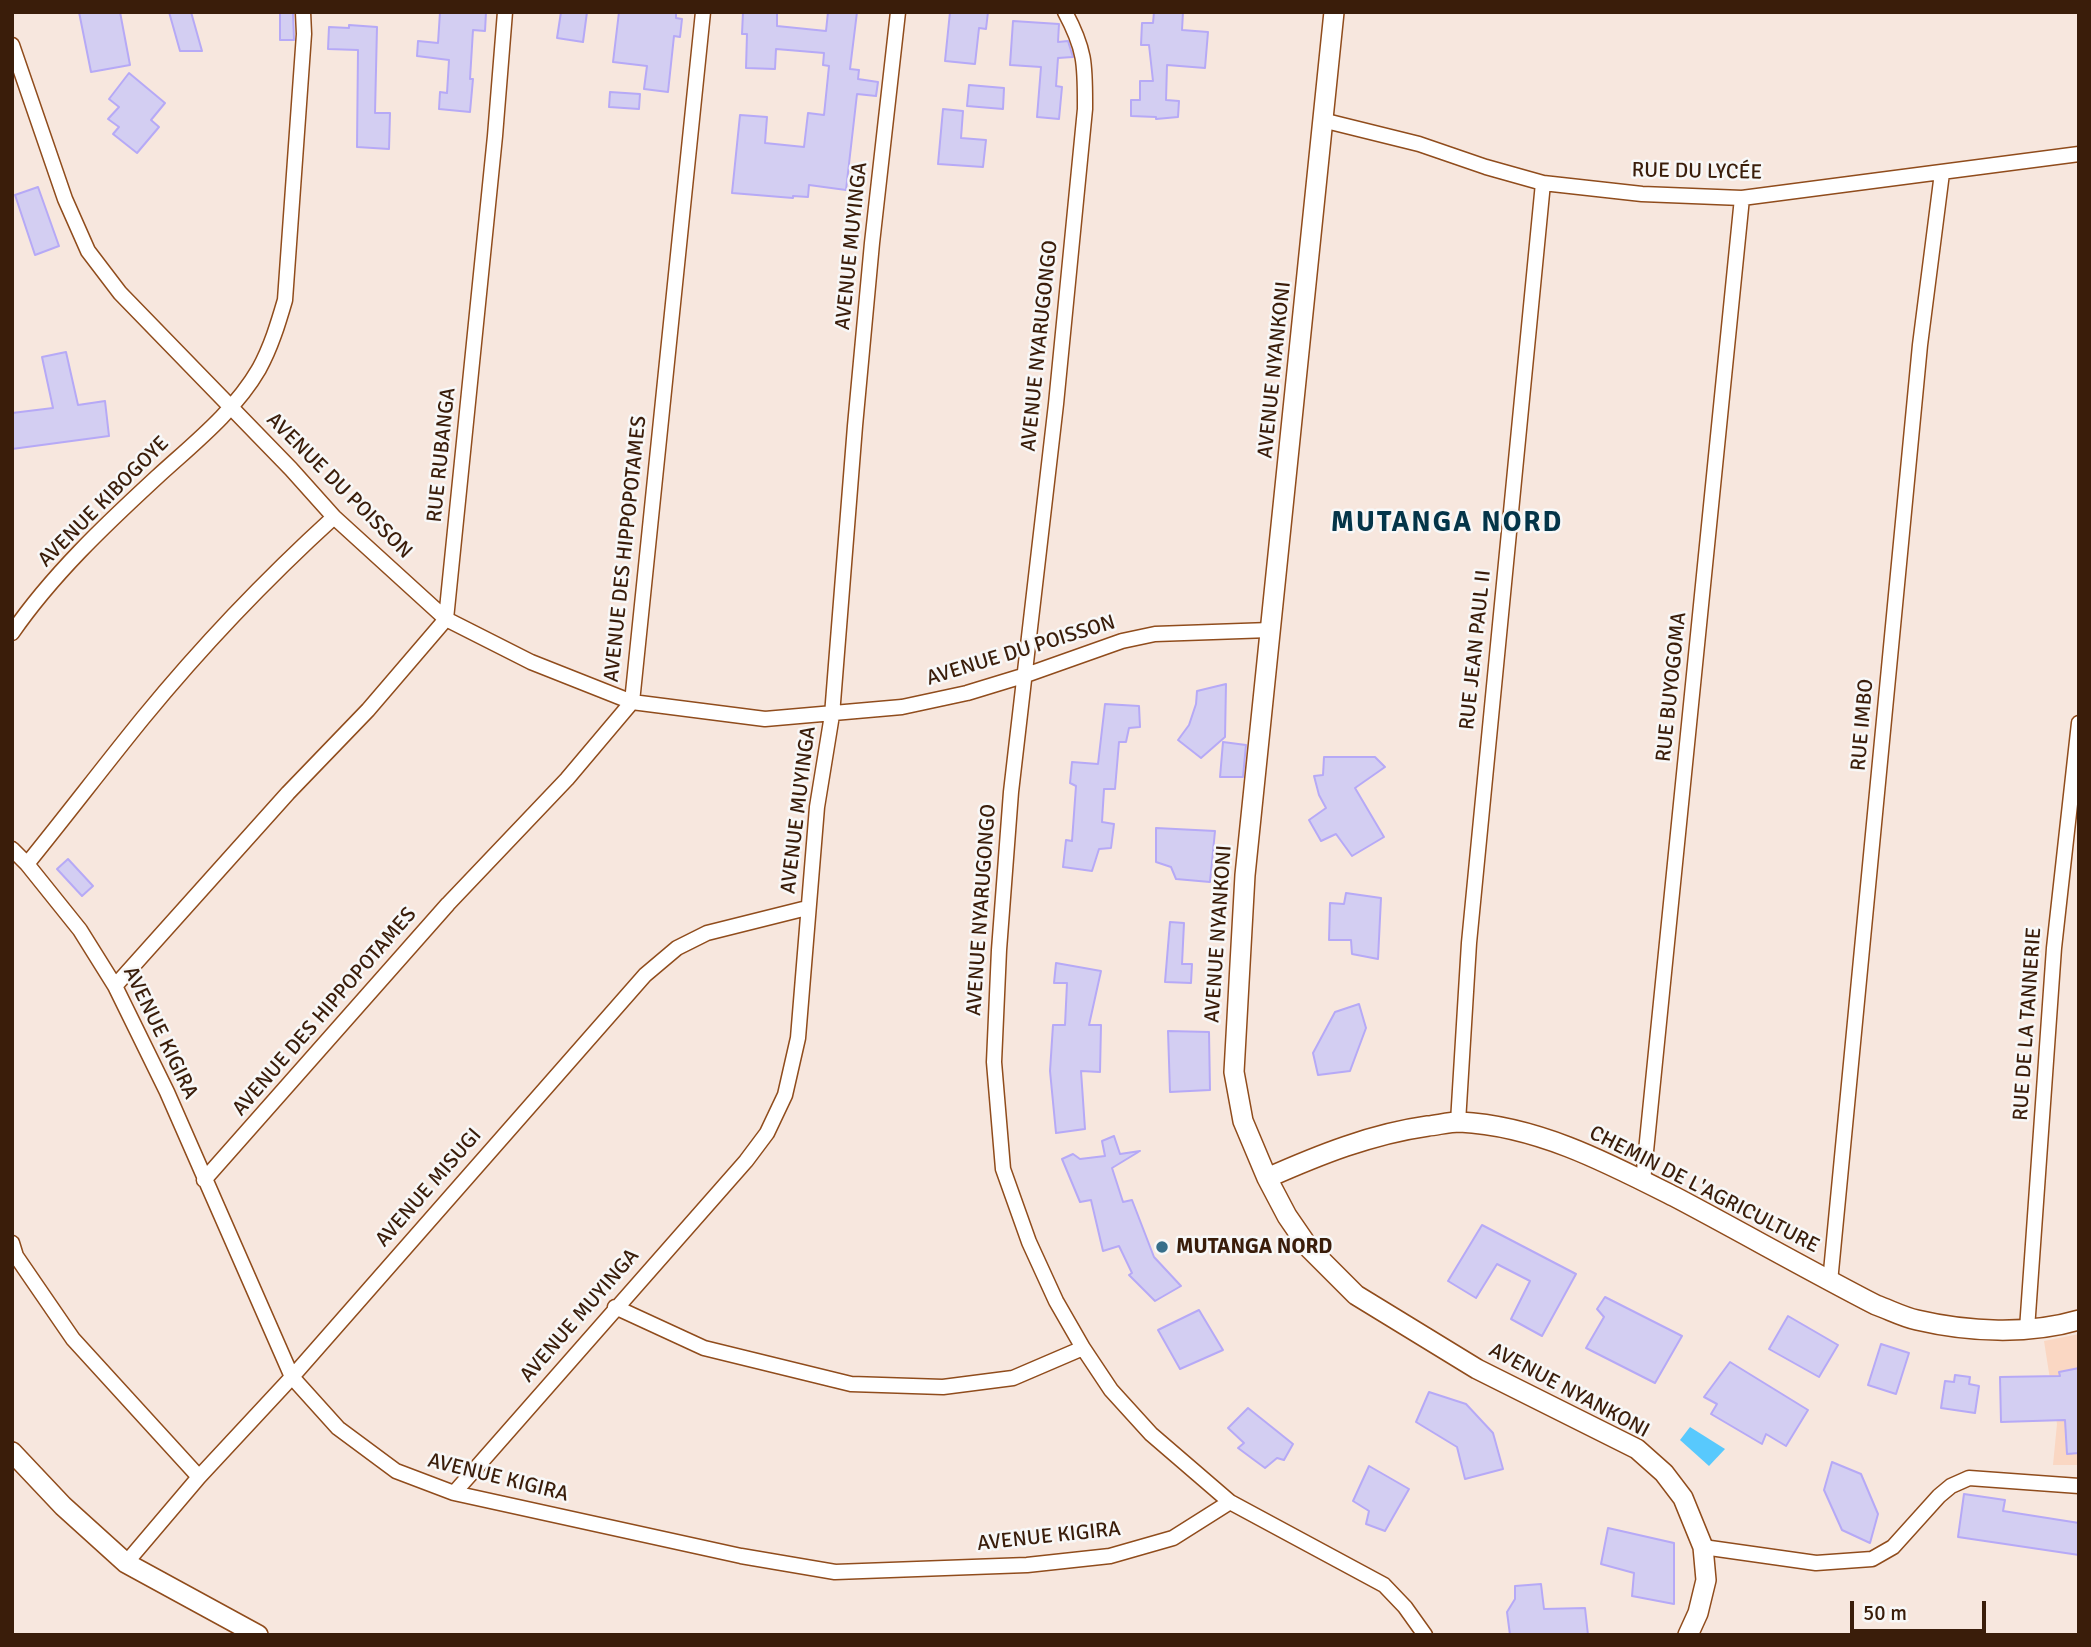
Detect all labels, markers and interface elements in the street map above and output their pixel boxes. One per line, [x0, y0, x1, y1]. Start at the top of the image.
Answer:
street label: RUE DU LYCÉE [1631, 158, 1763, 186]
street label: AVENUE MUYINGA [831, 161, 873, 331]
street label: AVENUE NYARUGONGO [1016, 239, 1064, 453]
street label: AVENUE NYANKONI [1253, 280, 1297, 460]
street label: RUE RUBANGA [422, 386, 462, 524]
street label: AVENUE DU POISSON [261, 408, 417, 564]
street label: AVENUE DES HIPPOPOTAMES [599, 414, 653, 684]
street label: AVENUE KIBOGOYE [33, 431, 175, 573]
district label: MUTANGA NORD [1332, 507, 1562, 541]
street label: RUE JEAN PAUL II [1455, 569, 1497, 731]
street label: AVENUE DU POISSON [924, 610, 1118, 692]
street label: RUE BUYOGOMA [1652, 611, 1692, 763]
street label: RUE IMBO [1846, 678, 1880, 772]
street label: AVENUE MUYINGA [776, 725, 822, 895]
street label: AVENUE NYARUGONGO [962, 803, 1002, 1017]
street label: AVENUE NYANKONI [1200, 844, 1238, 1024]
street label: AVENUE DES HIPPOPOTAMES [228, 903, 422, 1121]
street label: RUE DE LA TANNERIE [2009, 926, 2047, 1122]
street label: AVENUE KIGIRA [117, 963, 203, 1103]
street label: CHEMIN DE L'AGRICULTURE [1585, 1121, 1823, 1259]
street label: AVENUE MISUGI [371, 1124, 487, 1252]
place label: MUTANGA NORD [1176, 1234, 1332, 1260]
marker: MUTANGA NORD [1154, 1239, 1170, 1255]
street label: AVENUE MUYINGA [515, 1244, 645, 1388]
street label: AVENUE NYANKONI [1485, 1338, 1653, 1444]
street label: AVENUE KIGIRA [425, 1448, 571, 1508]
street label: AVENUE KIGIRA [976, 1517, 1122, 1557]
scale bar [1853, 1588, 1990, 1632]
text: 50 m [1863, 1600, 1907, 1626]

